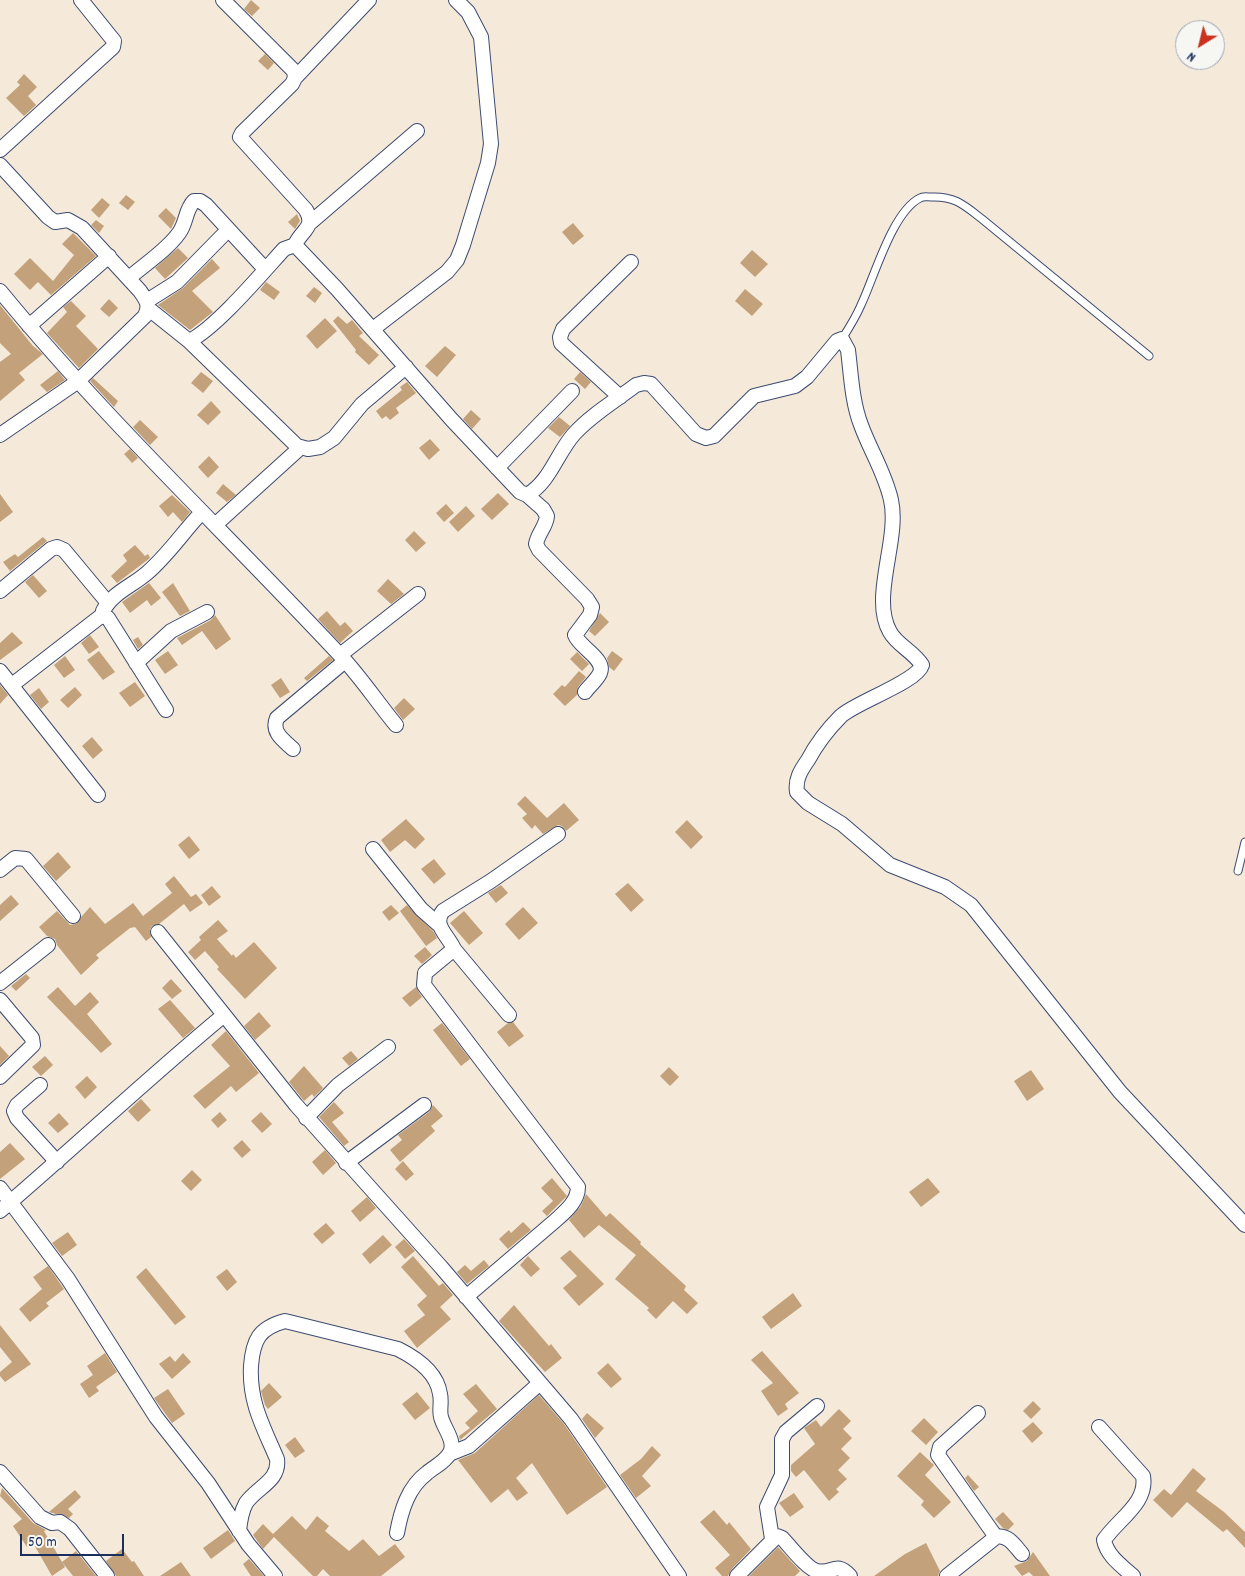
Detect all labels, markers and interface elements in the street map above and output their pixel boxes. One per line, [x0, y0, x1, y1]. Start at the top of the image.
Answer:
north arrow [1175, 20, 1225, 70]
text: N [1183, 46, 1200, 66]
scale bar [22, 1524, 126, 1556]
text: 50 m [28, 1532, 57, 1554]

